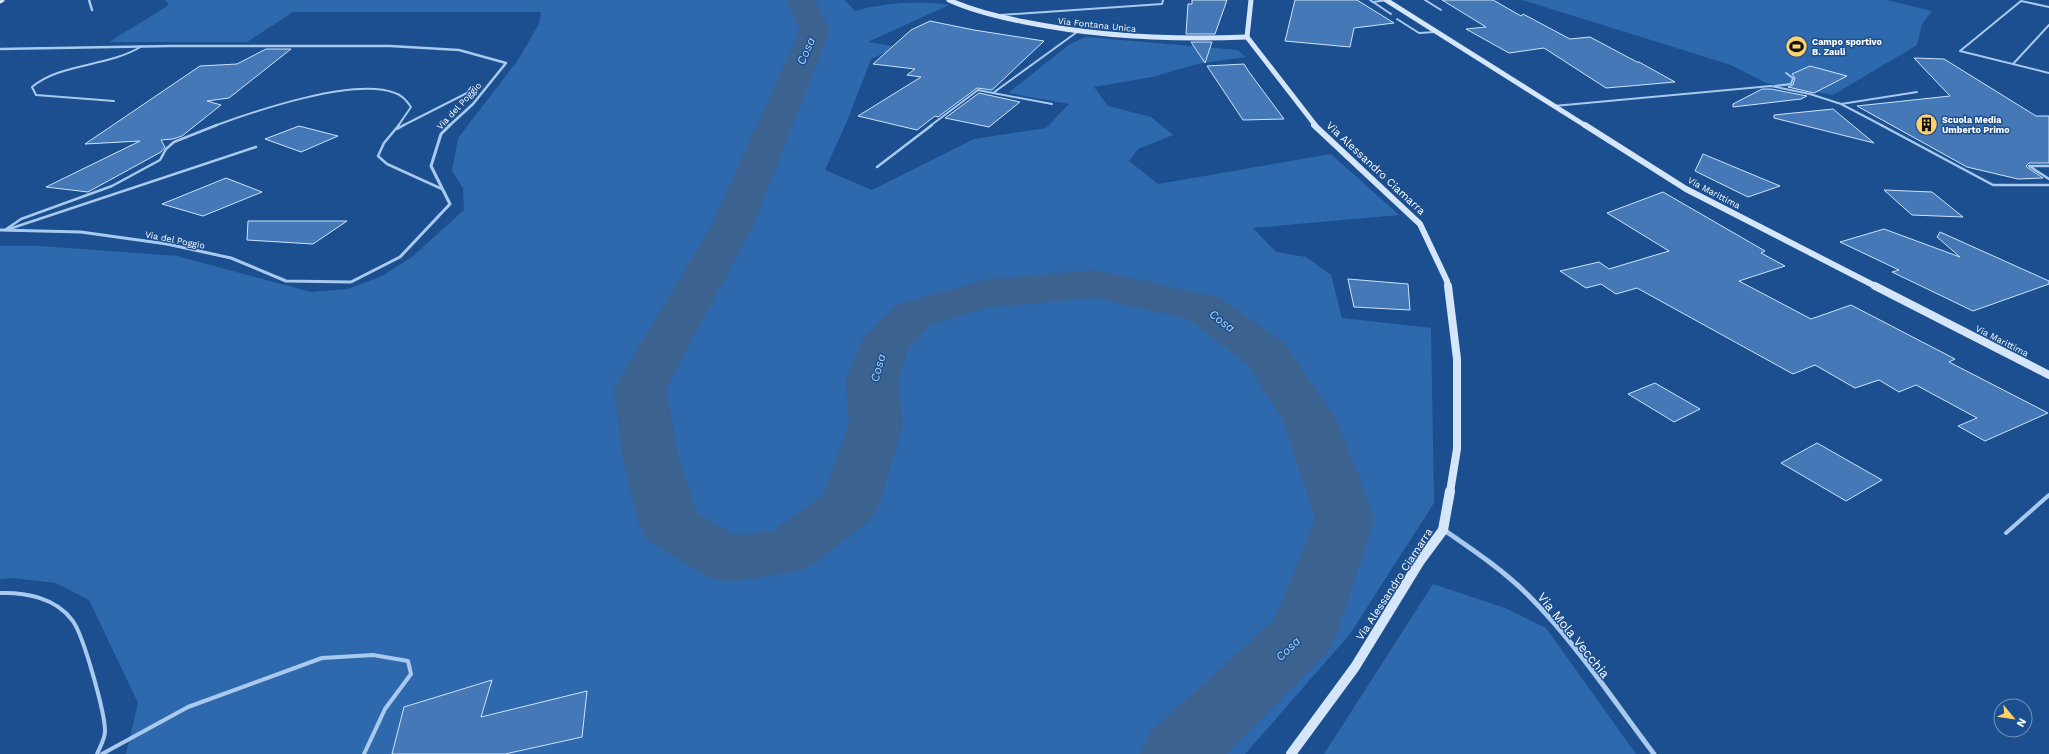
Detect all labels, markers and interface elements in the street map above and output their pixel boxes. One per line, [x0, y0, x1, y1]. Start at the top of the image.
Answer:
street label: Via Fontana Unica [1057, 16, 1137, 34]
sports icon: Campo sportivo B. Zauli [1783, 34, 1809, 60]
water label: Cosa [794, 35, 818, 67]
place label: Campo sportivo B. Zauli [1812, 37, 1883, 57]
street label: Via del Poggio [435, 80, 483, 132]
building icon: Scuola Media Umberto Primo [1914, 112, 1940, 138]
place label: Scuola Media Umberto Primo [1942, 115, 2010, 135]
street label: Via Alessandro Ciamarra [1323, 119, 1428, 218]
street label: Via Marittima [1686, 175, 1742, 211]
street label: Via del Poggio [144, 229, 206, 251]
water label: Cosa [1206, 307, 1238, 336]
street label: Via Marittima [1974, 323, 2030, 359]
water label: Cosa [868, 352, 889, 384]
street label: Via Alessandro Ciamarra [1353, 526, 1436, 643]
street label: Via Mola Vecchia [1534, 589, 1613, 682]
water label: Cosa [1273, 634, 1304, 664]
north arrow [1993, 698, 2033, 738]
text: N [2014, 716, 2029, 729]

